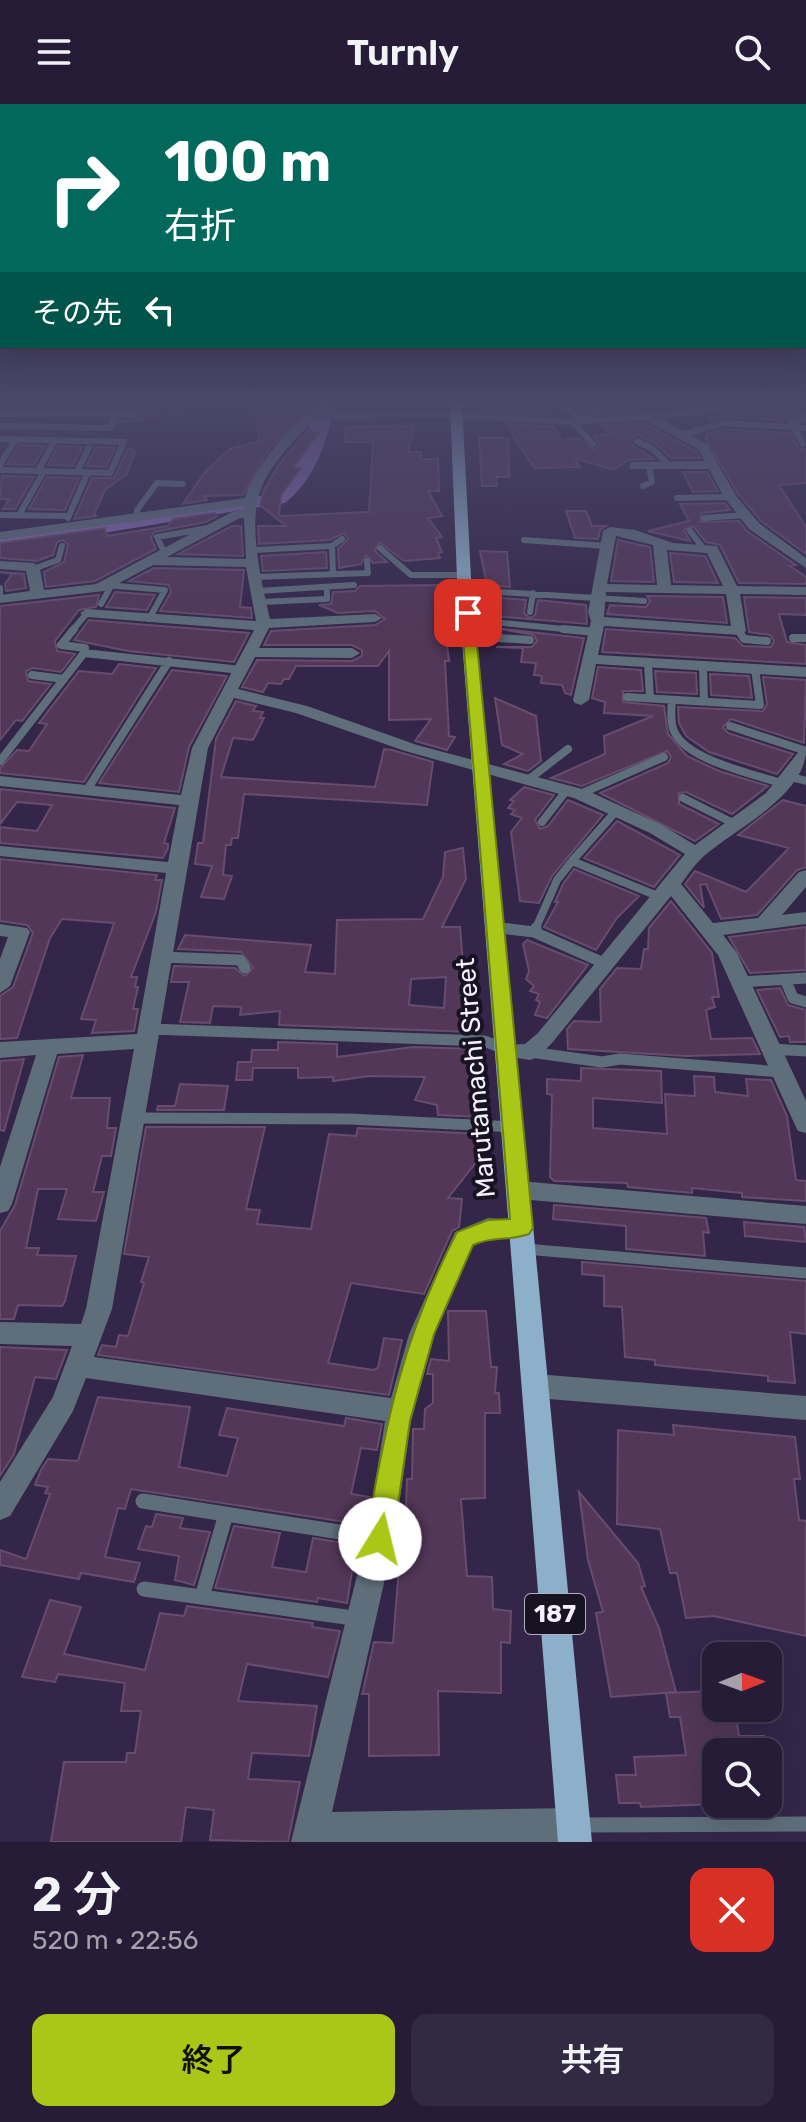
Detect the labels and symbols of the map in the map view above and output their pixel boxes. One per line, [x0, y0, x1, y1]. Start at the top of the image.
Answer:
pin [434, 579, 502, 647]
street label: Marutamachi Street [450, 957, 502, 1199]
position arrow [338, 1497, 422, 1581]
road number: 187 [525, 1594, 585, 1634]
north arrow [702, 1642, 782, 1722]

